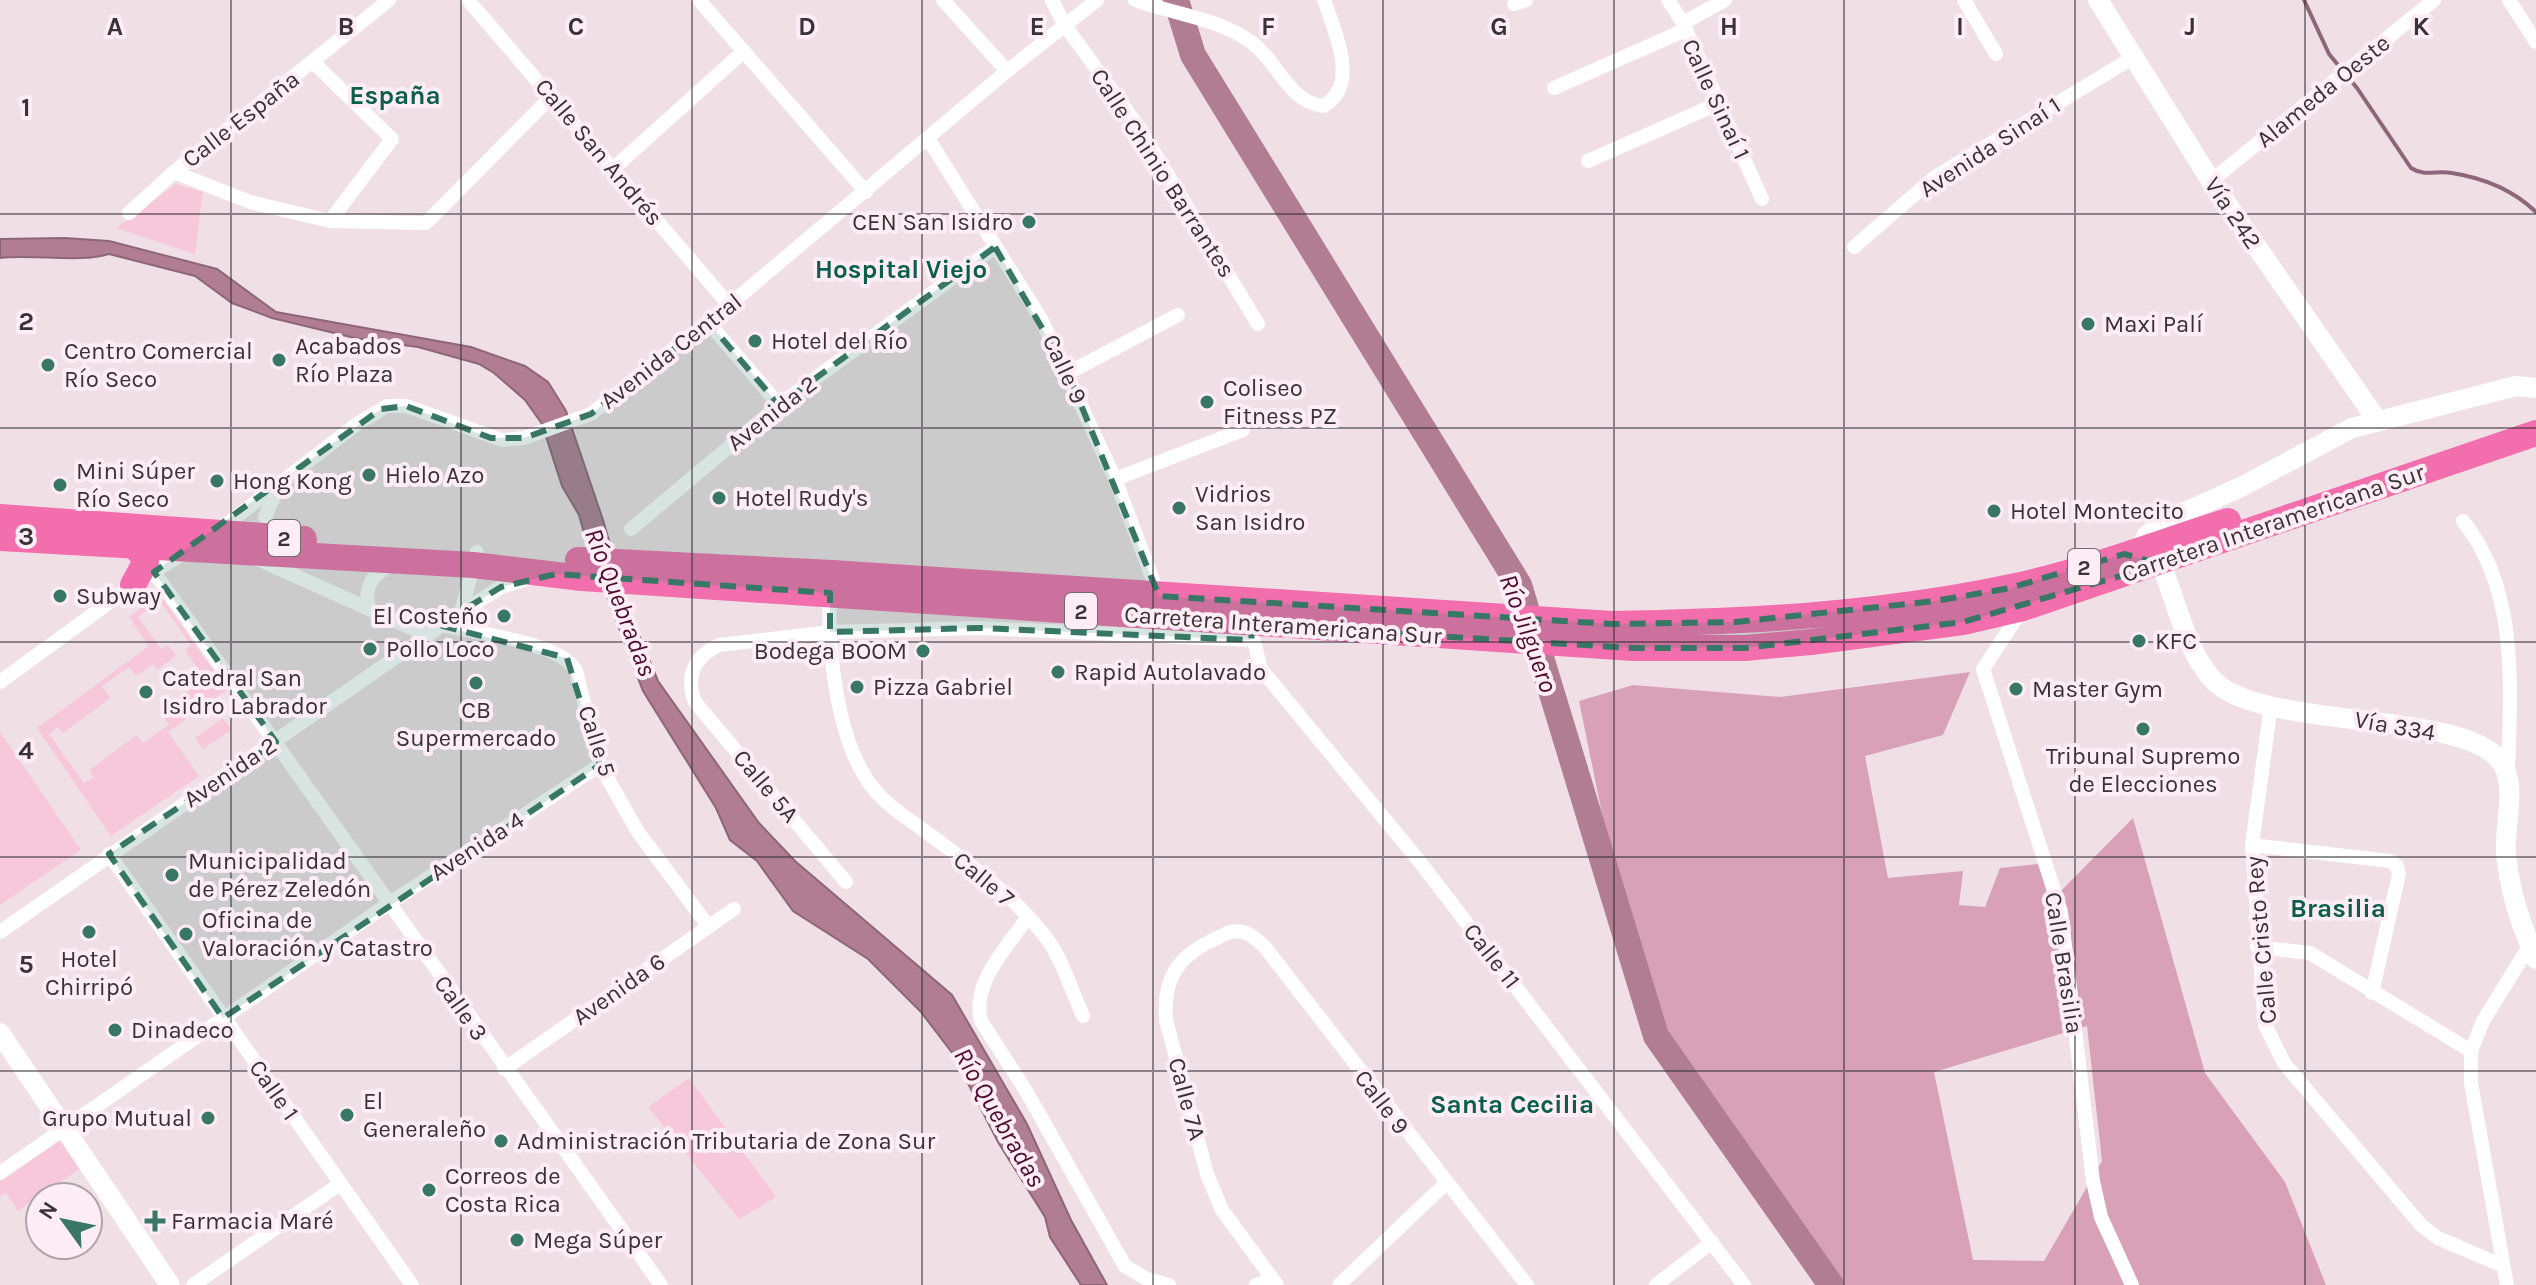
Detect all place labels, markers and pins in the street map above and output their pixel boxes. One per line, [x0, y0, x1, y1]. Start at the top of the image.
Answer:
place label: CEN San Isidro [852, 208, 1013, 236]
marker: CEN San Isidro [1020, 213, 1038, 231]
place label: Maxi Palí [2104, 310, 2204, 338]
marker: Maxi Palí [2079, 315, 2097, 333]
place label: Hotel del Río [771, 327, 908, 355]
place label: Acabados Río Plaza [295, 332, 402, 388]
marker: Hotel del Río [746, 332, 764, 350]
place label: Centro Comercial Río Seco [64, 337, 253, 393]
marker: Acabados Río Plaza [270, 351, 288, 369]
marker: Centro Comercial Río Seco [39, 356, 57, 374]
place label: Coliseo Fitness PZ [1223, 374, 1337, 430]
marker: Coliseo Fitness PZ [1198, 393, 1216, 411]
place label: Mini Súper Río Seco [76, 457, 195, 513]
place label: Hielo Azo [385, 461, 484, 489]
marker: Hielo Azo [360, 466, 378, 484]
place label: Hong Kong [233, 467, 352, 495]
marker: Hong Kong [208, 472, 226, 490]
marker: Mini Súper Río Seco [51, 476, 69, 494]
place label: Vidrios San Isidro [1195, 480, 1305, 536]
place label: Hotel Rudy's [735, 484, 868, 512]
marker: Hotel Rudy's [710, 489, 728, 507]
place label: Hotel Montecito [2010, 497, 2184, 525]
marker: Vidrios San Isidro [1170, 499, 1188, 517]
marker: Hotel Montecito [1985, 502, 2003, 520]
place label: Subway [76, 582, 161, 610]
marker: Subway [51, 587, 69, 605]
place label: El Costeño [373, 602, 488, 630]
marker: El Costeño [495, 607, 513, 625]
place label: KFC [2155, 627, 2197, 655]
marker: KFC [2130, 632, 2148, 650]
place label: Pollo Loco [386, 635, 495, 663]
place label: Bodega BOOM [754, 637, 907, 665]
marker: Pollo Loco [361, 640, 379, 658]
marker: Bodega BOOM [914, 642, 932, 660]
place label: Rapid Autolavado [1074, 658, 1266, 686]
marker: Rapid Autolavado [1049, 663, 1067, 681]
place label: Catedral San Isidro Labrador [162, 664, 327, 720]
place label: Pizza Gabriel [873, 673, 1013, 701]
marker: CB Supermercado [467, 674, 485, 692]
place label: Master Gym [2032, 675, 2163, 703]
marker: Pizza Gabriel [848, 678, 866, 696]
marker: Master Gym [2007, 680, 2025, 698]
marker: Catedral San Isidro Labrador [137, 683, 155, 701]
place label: CB Supermercado [396, 696, 556, 752]
marker: Tribunal Supremo de Elecciones [2134, 720, 2152, 738]
place label: Tribunal Supremo de Elecciones [2046, 742, 2240, 798]
place label: Municipalidad de Pérez Zeledón [188, 847, 371, 903]
marker: Municipalidad de Pérez Zeledón [163, 866, 181, 884]
place label: Oficina de Valoración y Catastro [202, 906, 433, 962]
marker: Hotel Chirripó [80, 923, 98, 941]
marker: Oficina de Valoración y Catastro [177, 925, 195, 943]
place label: Hotel Chirripó [45, 945, 133, 1001]
place label: Dinadeco [131, 1016, 234, 1044]
marker: Dinadeco [106, 1021, 124, 1039]
place label: El Generaleño [363, 1087, 486, 1143]
place label: Grupo Mutual [42, 1104, 192, 1132]
marker: El Generaleño [338, 1106, 356, 1124]
marker: Grupo Mutual [199, 1109, 217, 1127]
place label: Administración Tributaria de Zona Sur [517, 1127, 935, 1155]
marker: Administración Tributaria de Zona Sur [492, 1132, 510, 1150]
place label: Correos de Costa Rica [445, 1162, 561, 1218]
marker: Correos de Costa Rica [420, 1181, 438, 1199]
place label: Farmacia Maré [171, 1207, 334, 1235]
marker: Farmacia Maré [146, 1212, 164, 1230]
place label: Mega Súper [533, 1226, 663, 1254]
marker: Mega Súper [508, 1231, 526, 1249]

